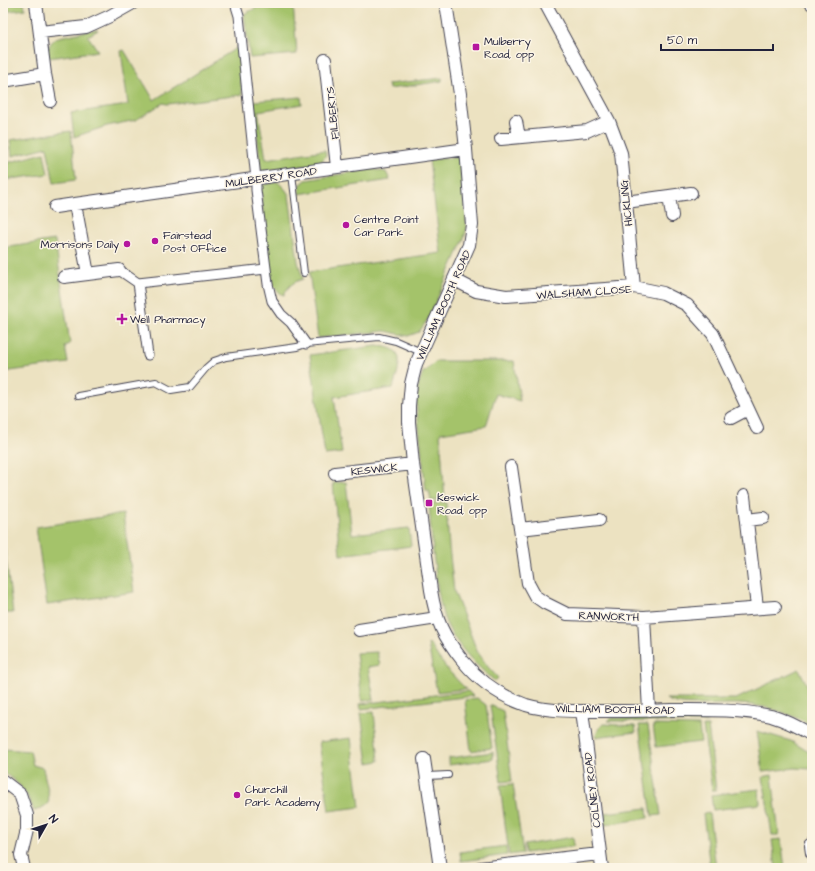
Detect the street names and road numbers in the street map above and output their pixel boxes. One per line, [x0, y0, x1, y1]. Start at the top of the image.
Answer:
street label: FILBERTS [322, 86, 343, 140]
street label: MULBERRY ROAD [224, 164, 318, 191]
street label: HICKLING [617, 179, 636, 227]
street label: WILLIAM BOOTH ROAD [412, 248, 475, 363]
street label: WALSHAM CLOSE [536, 282, 633, 303]
street label: KESWICK [350, 460, 398, 479]
street label: RANWORTH [578, 608, 640, 625]
street label: WILLIAM BOOTH ROAD [555, 701, 675, 718]
street label: COLNEY ROAD [580, 751, 605, 829]

